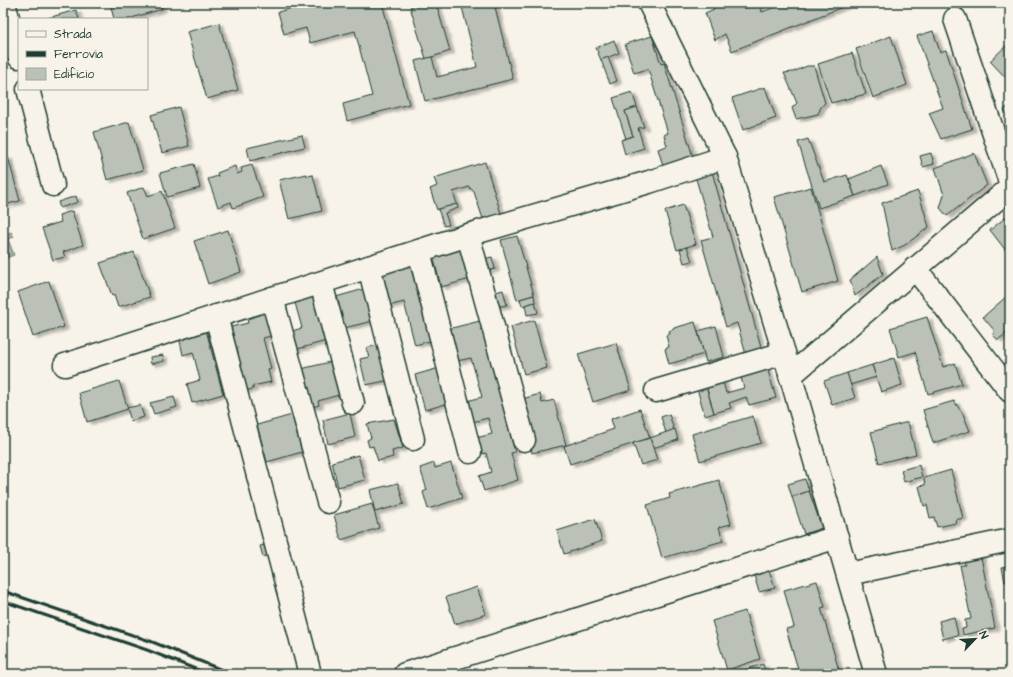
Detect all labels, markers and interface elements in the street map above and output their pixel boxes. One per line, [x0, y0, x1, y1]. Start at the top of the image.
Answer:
legend [18, 18, 148, 90]
text: Strada [54, 26, 92, 43]
text: Ferrovia [54, 46, 103, 63]
text: Edificio [54, 66, 94, 83]
north arrow [955, 619, 995, 659]
text: N [975, 629, 992, 641]

